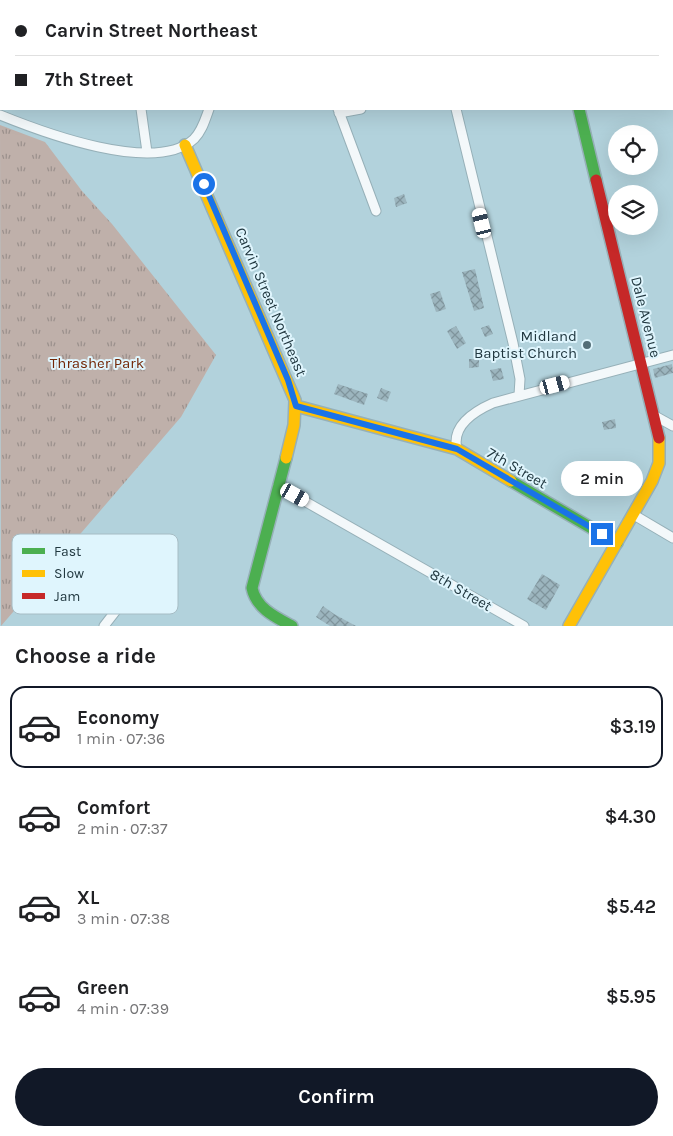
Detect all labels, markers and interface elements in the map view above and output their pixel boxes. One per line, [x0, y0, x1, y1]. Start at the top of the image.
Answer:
text: Carvin Street Northeast [45, 20, 258, 42]
text: 7th Street [45, 69, 133, 91]
map controls [608, 125, 658, 235]
button: locate [608, 125, 658, 175]
route start [193, 173, 215, 195]
button: layers [608, 185, 658, 235]
car [471, 207, 492, 239]
street label: Carvin Street Northeast [231, 225, 311, 380]
street label: Dale Avenue [627, 275, 665, 359]
place label: Midland Baptist Church [474, 327, 577, 362]
marker: Midland Baptist Church [581, 339, 593, 351]
park label: Thrasher Park [50, 354, 144, 372]
car [538, 374, 571, 396]
street label: 7th Street [484, 444, 551, 493]
callout: 2 min [561, 462, 643, 496]
text: 2 min [580, 469, 624, 488]
car [278, 481, 311, 509]
route end [591, 523, 613, 545]
legend [12, 534, 178, 614]
text: Fast [54, 543, 81, 560]
text: Slow [54, 565, 84, 582]
street label: 8th Street [427, 565, 496, 615]
text: Jam [54, 588, 80, 605]
text: Choose a ride [15, 643, 156, 669]
icon: car [17, 705, 62, 750]
text: Economy [77, 707, 159, 729]
text: $3.19 [610, 716, 656, 738]
text: 1 min · 07:36 [77, 729, 165, 748]
icon: car [17, 795, 62, 840]
text: Comfort [77, 797, 151, 819]
text: $4.30 [605, 806, 656, 828]
text: 2 min · 07:37 [77, 819, 168, 838]
icon: car [17, 885, 62, 930]
text: XL [77, 887, 99, 909]
text: $5.42 [606, 896, 656, 918]
text: 3 min · 07:38 [77, 909, 170, 928]
icon: car [17, 975, 62, 1020]
text: Green [77, 977, 129, 999]
text: $5.95 [606, 986, 656, 1008]
text: 4 min · 07:39 [77, 999, 169, 1018]
button: Confirm [15, 1068, 658, 1126]

